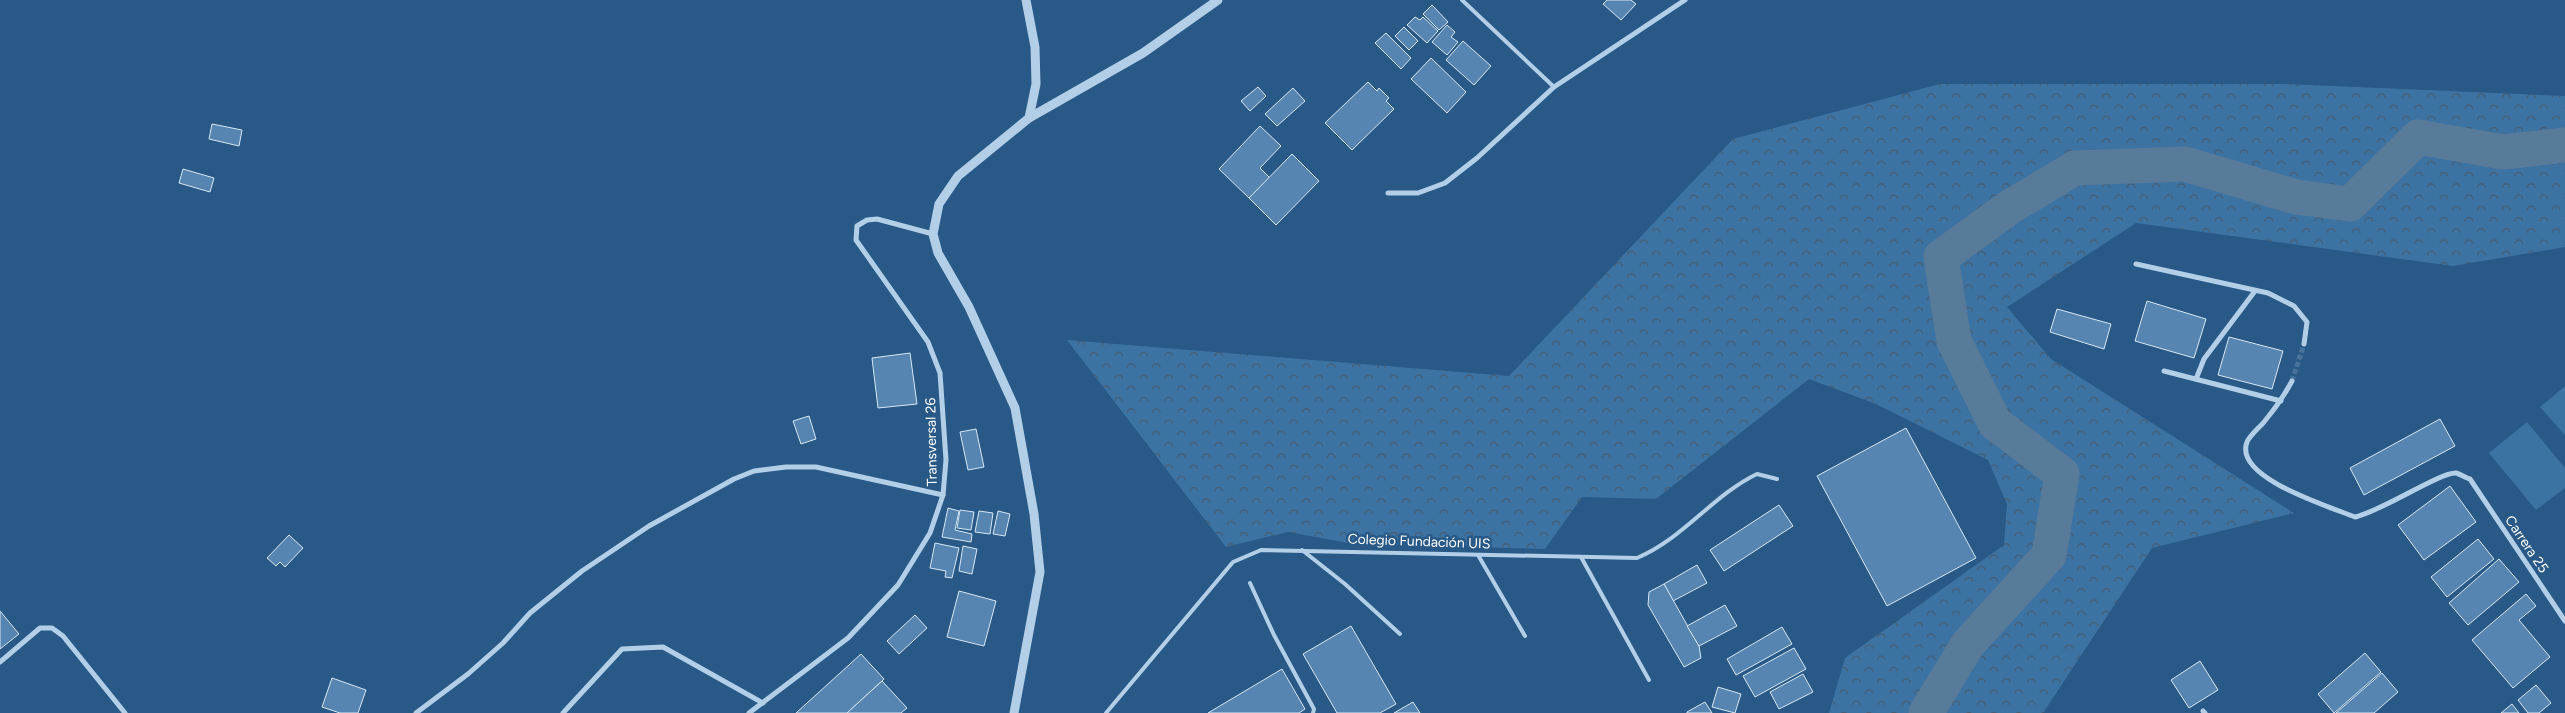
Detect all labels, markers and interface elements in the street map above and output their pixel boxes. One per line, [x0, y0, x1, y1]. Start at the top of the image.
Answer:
street label: Transversal 26 [922, 397, 941, 487]
street label: Carrera 25 [2501, 512, 2552, 576]
street label: Colegio Fundación UIS [1347, 531, 1491, 552]

